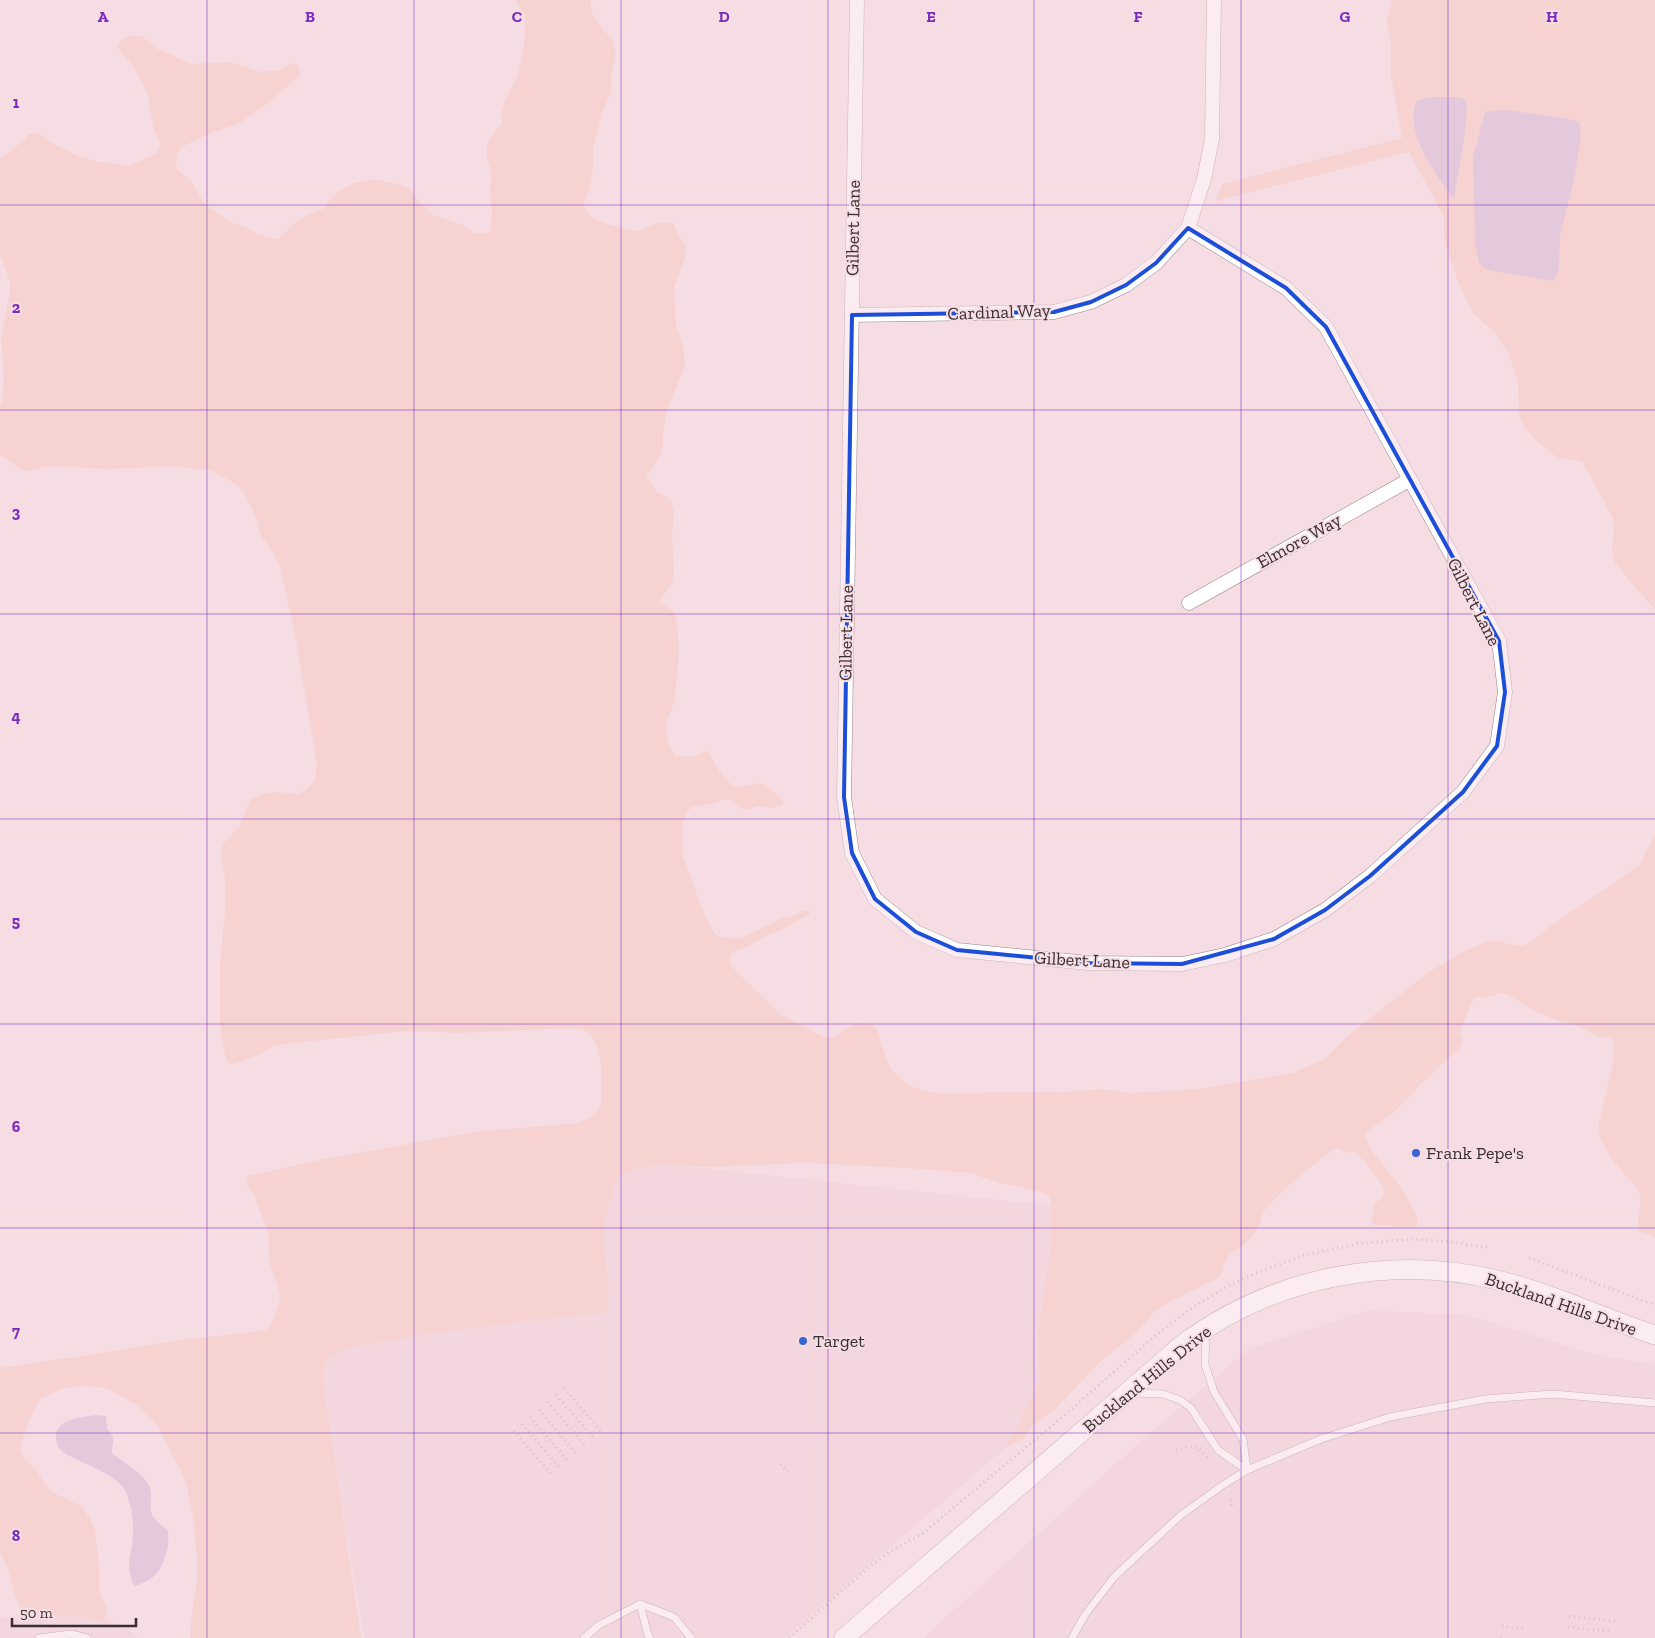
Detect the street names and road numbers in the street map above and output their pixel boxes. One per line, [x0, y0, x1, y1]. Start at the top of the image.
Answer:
street label: Gilbert Lane [841, 180, 865, 276]
street label: Cardinal Way [947, 299, 1052, 325]
street label: Elmore Way [1253, 508, 1346, 573]
street label: Gilbert Lane [1442, 554, 1506, 650]
street label: Gilbert Lane [834, 585, 858, 681]
street label: Gilbert Lane [1034, 947, 1130, 973]
street label: Buckland Hills Drive [1482, 1268, 1640, 1340]
street label: Buckland Hills Drive [1078, 1320, 1216, 1438]

